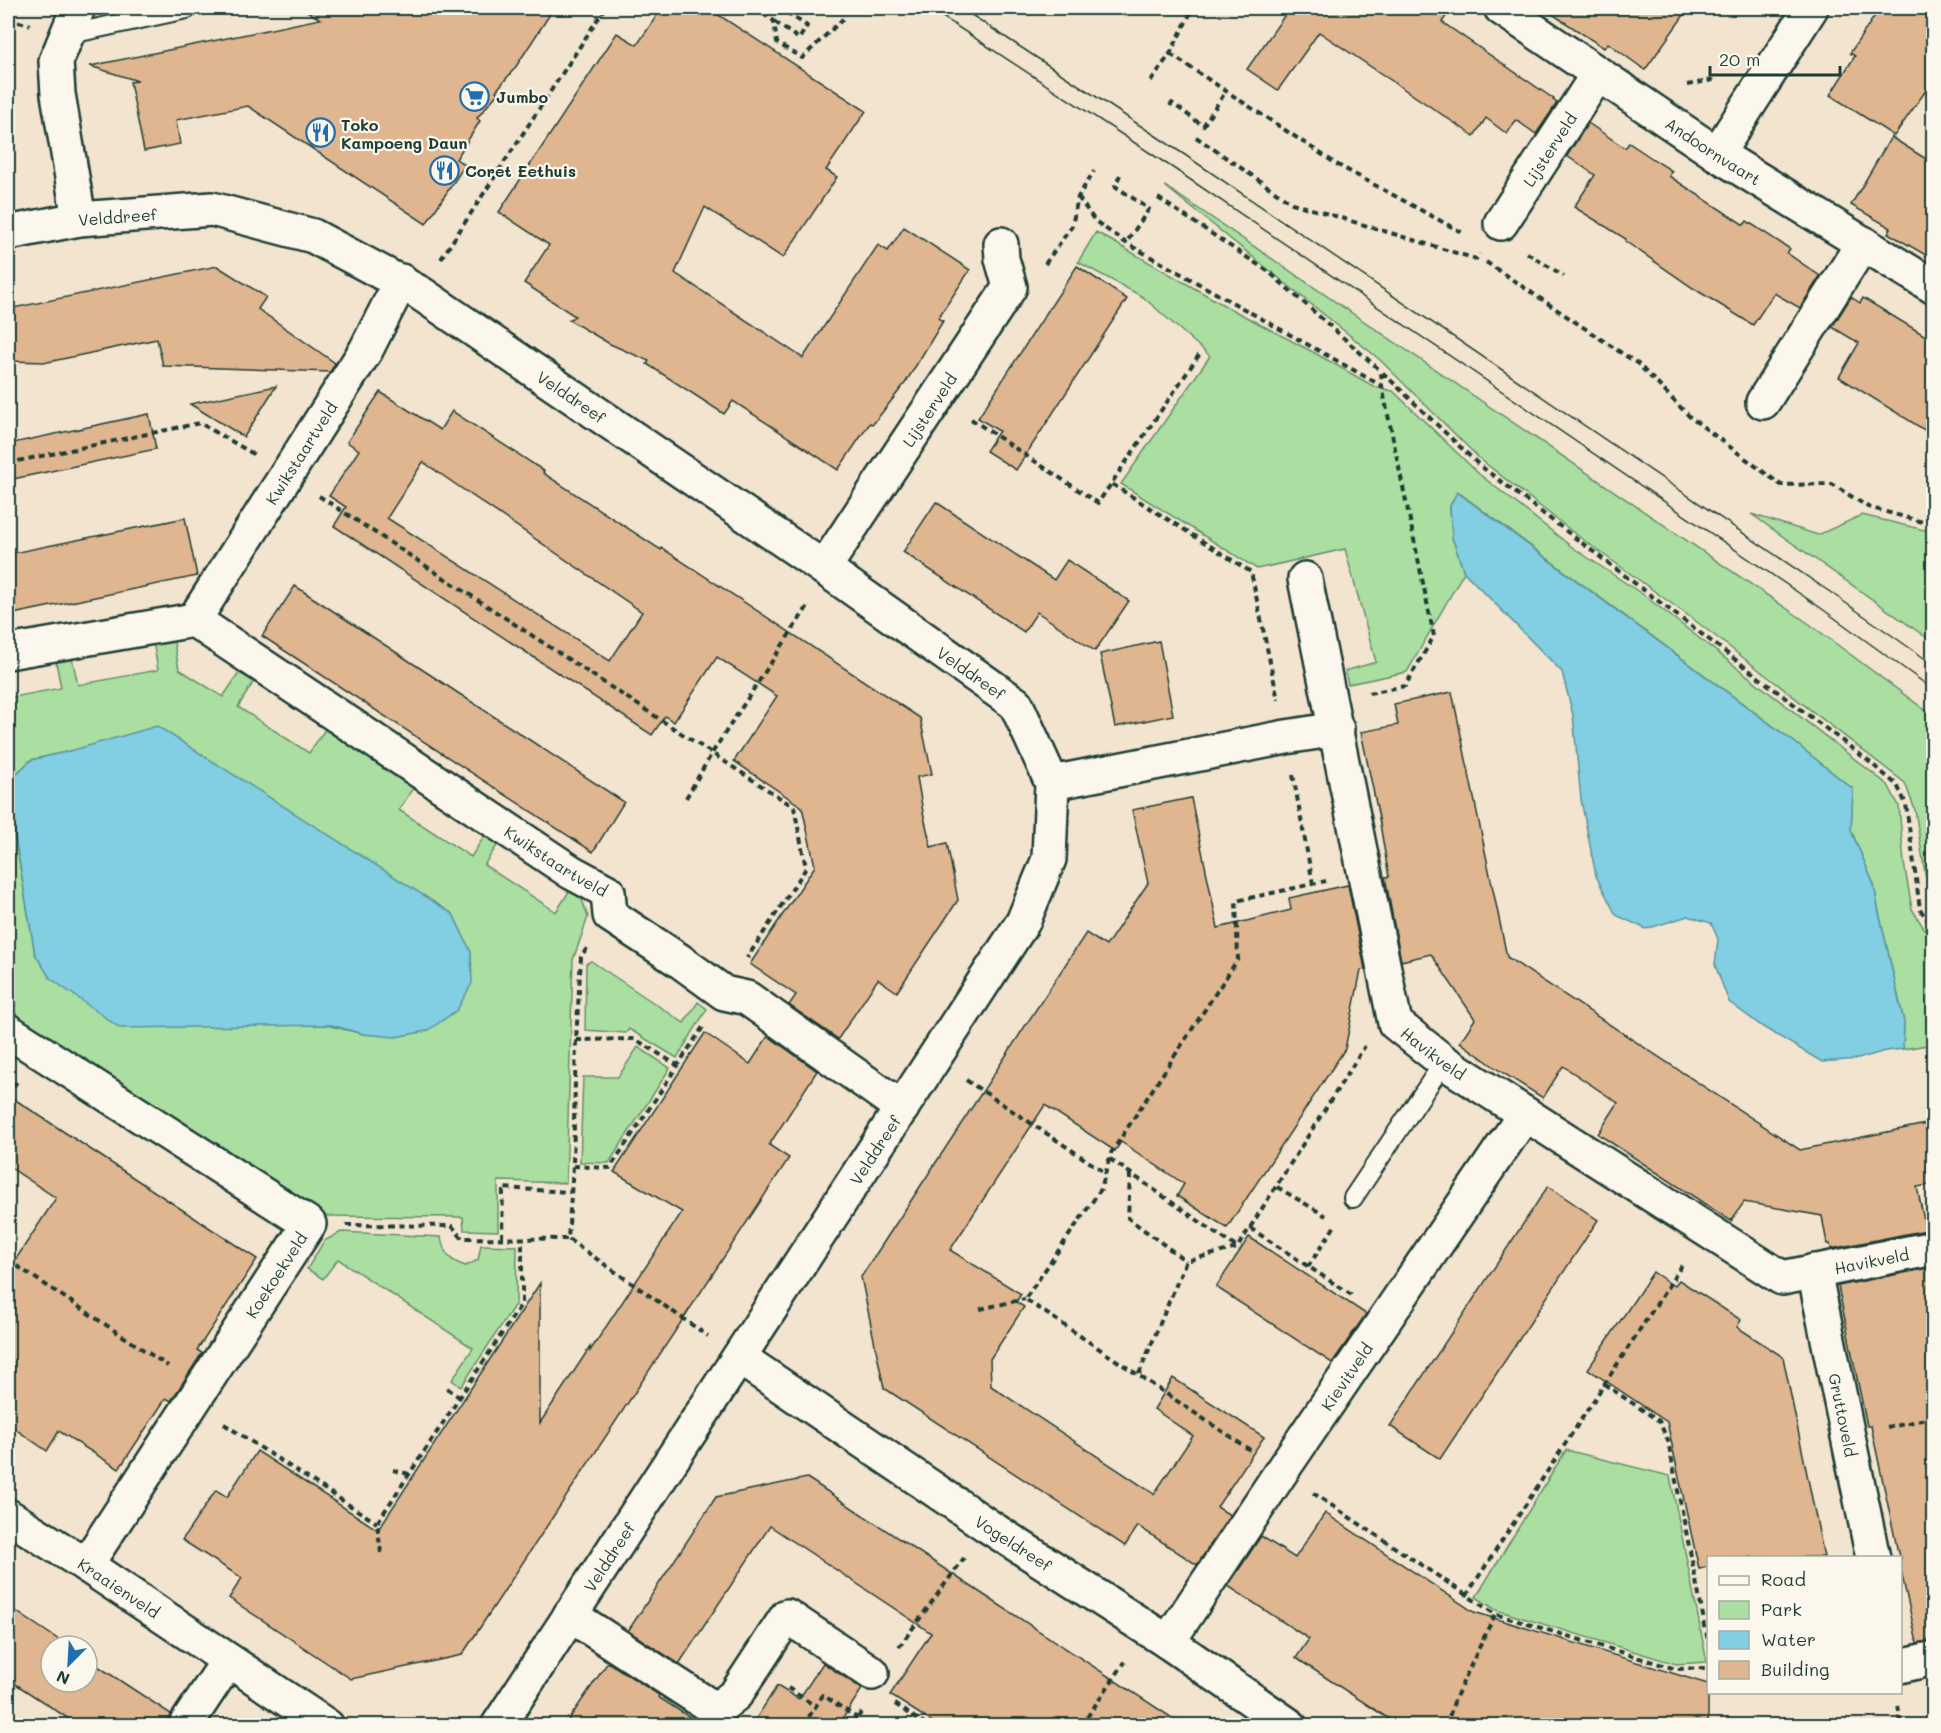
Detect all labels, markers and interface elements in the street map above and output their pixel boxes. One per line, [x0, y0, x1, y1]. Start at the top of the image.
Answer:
scale bar [1710, 39, 1840, 77]
text: 20 m [1719, 47, 1760, 71]
supermarket icon: Jumbo [459, 80, 491, 112]
place label: Jumbo [496, 86, 549, 107]
street label: Lijsterveld [1517, 108, 1581, 190]
street label: Andoornvaart [1662, 112, 1765, 189]
place label: Toko Kampoeng Daun [341, 114, 468, 153]
restaurant icon: Toko Kampoeng Daun [304, 117, 336, 149]
restaurant icon: Coret Eethuis [428, 154, 460, 186]
place label: Coret Eethuis [465, 160, 576, 181]
street label: Velddreef [78, 203, 158, 230]
street label: Velddreef [533, 365, 611, 427]
street label: Lijsterveld [897, 369, 961, 450]
street label: Kwikstaartveld [260, 397, 341, 508]
street label: Velddreef [933, 641, 1010, 704]
street label: Kwikstaartveld [501, 820, 612, 901]
street label: Havikveld [1397, 1022, 1470, 1084]
street label: Velddreef [845, 1111, 906, 1189]
street label: Koekoekveld [240, 1228, 312, 1322]
street label: Havikveld [1832, 1243, 1911, 1278]
street label: Kievitveld [1316, 1338, 1377, 1414]
street label: Gruttoveld [1825, 1371, 1862, 1459]
street label: Vogeldreef [971, 1510, 1057, 1575]
street label: Velddreef [579, 1518, 640, 1596]
street label: Kraaienveld [74, 1552, 164, 1622]
legend [1707, 1556, 1902, 1694]
text: Road [1761, 1567, 1806, 1591]
text: Park [1761, 1597, 1802, 1621]
text: Water [1761, 1627, 1816, 1651]
north arrow [39, 1634, 99, 1694]
text: Building [1761, 1657, 1829, 1681]
text: N [53, 1666, 73, 1690]

